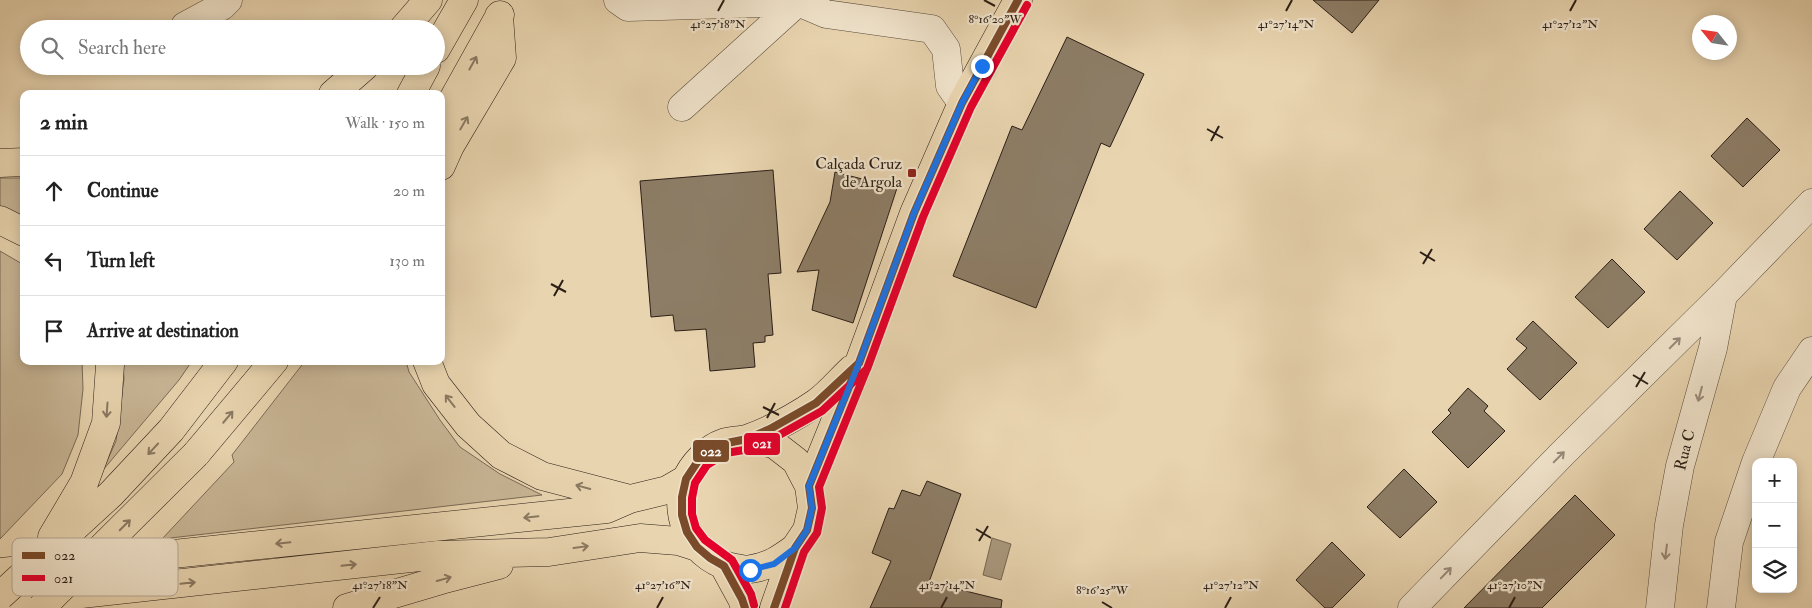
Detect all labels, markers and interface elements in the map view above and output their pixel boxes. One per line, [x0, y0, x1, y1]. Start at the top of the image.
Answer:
text: 8°16'20"W [969, 12, 1022, 27]
north arrow [1692, 15, 1737, 60]
text: 41°27'18"N [690, 17, 746, 32]
text: 41°27'14"N [1258, 17, 1314, 32]
text: 41°27'12"N [1542, 17, 1598, 32]
search box [20, 20, 445, 75]
icon: search [38, 34, 66, 62]
text: Search here [78, 36, 166, 60]
route end [971, 55, 994, 78]
one-way arrow [469, 56, 479, 71]
text: 2 min [40, 109, 88, 136]
text: Walk · 150 m [345, 113, 425, 133]
one-way arrow [459, 116, 469, 130]
place label: Calçada Cruz de Argola [815, 154, 902, 192]
marker: Calçada Cruz de Argola [906, 167, 918, 179]
icon: ahead [40, 177, 68, 205]
text: Continue [87, 179, 158, 203]
text: 20 m [393, 181, 425, 201]
icon: left [40, 247, 68, 275]
text: Turn left [87, 249, 155, 273]
text: 130 m [389, 251, 425, 271]
icon: arrive [40, 317, 68, 345]
text: Arrive at destination [87, 319, 239, 343]
one-way arrow [1669, 337, 1681, 349]
one-way arrow [1695, 385, 1705, 401]
one-way arrow [445, 394, 455, 408]
one-way arrow [102, 401, 111, 417]
one-way arrow [222, 411, 233, 424]
street label: Rua C [1670, 428, 1700, 472]
line badge: 021 [743, 432, 781, 456]
text: 021 [752, 435, 772, 452]
line badge: 022 [692, 439, 730, 463]
one-way arrow [147, 442, 159, 455]
text: 022 [700, 443, 722, 460]
one-way arrow [1553, 451, 1566, 463]
map controls [1752, 458, 1797, 593]
button: + [1752, 458, 1797, 503]
one-way arrow [575, 482, 591, 491]
button: − [1752, 503, 1797, 548]
one-way arrow [524, 512, 540, 522]
one-way arrow [119, 518, 131, 531]
legend [12, 538, 178, 596]
one-way arrow [275, 538, 291, 548]
one-way arrow [572, 542, 588, 552]
one-way arrow [1661, 544, 1671, 560]
text: 022 [54, 547, 75, 564]
button: layers [1752, 548, 1797, 593]
route start [739, 559, 762, 582]
one-way arrow [341, 560, 357, 570]
one-way arrow [1440, 567, 1452, 579]
text: 021 [54, 570, 73, 587]
one-way arrow [435, 574, 451, 583]
one-way arrow [179, 578, 195, 588]
text: 41°27'18"N [352, 578, 408, 593]
text: 41°27'16"N [635, 578, 691, 593]
text: 41°27'14"N [919, 578, 975, 593]
text: 41°27'12"N [1203, 578, 1259, 593]
text: 41°27'10"N [1487, 578, 1543, 593]
text: 8°16'25"W [1076, 583, 1129, 598]

